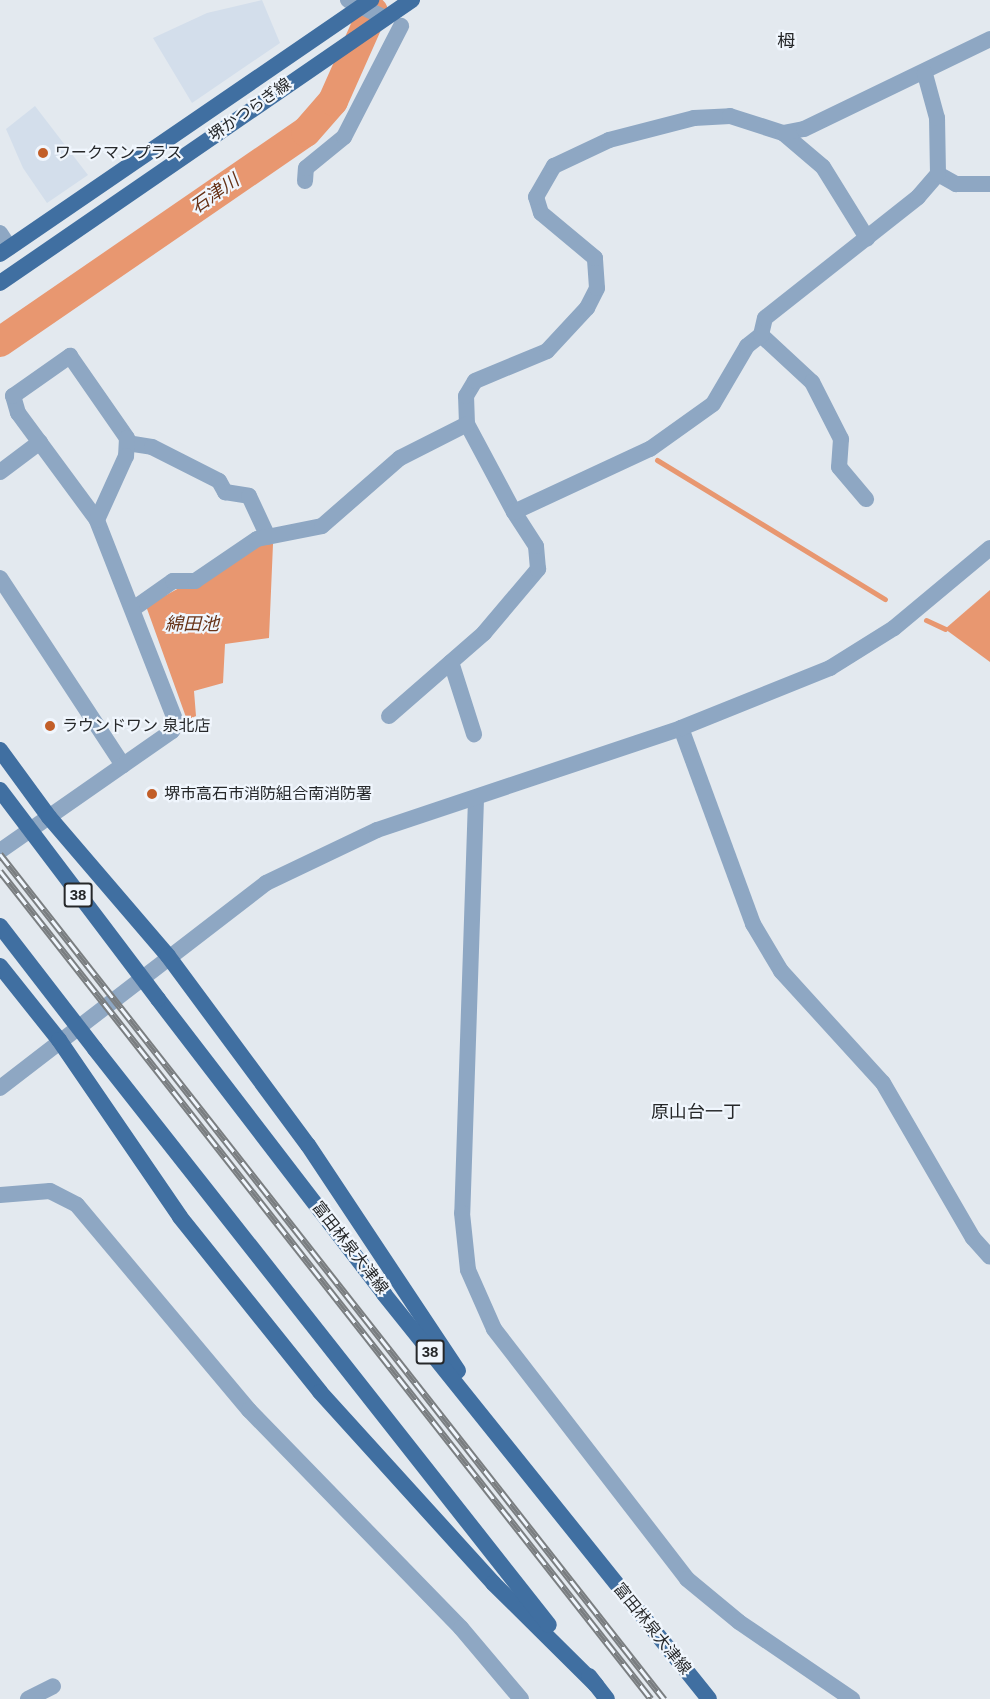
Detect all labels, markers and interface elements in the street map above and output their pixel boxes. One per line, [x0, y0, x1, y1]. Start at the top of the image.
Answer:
district label: 栂 [777, 30, 795, 52]
street label: 堺かつらぎ線 [205, 75, 295, 145]
place label: ワークマンプラス [55, 143, 183, 163]
marker: ワークマンプラス [36, 146, 50, 160]
water label: 石津川 [187, 170, 243, 218]
water label: 綿田池 [165, 613, 219, 635]
place label: ラウンドワン 泉北店 [62, 716, 210, 736]
marker: ラウンドワン 泉北店 [43, 719, 57, 733]
place label: 堺市高石市消防組合南消防署 [164, 784, 372, 804]
marker: 堺市高石市消防組合南消防署 [145, 787, 159, 801]
road number: 38 [63, 883, 93, 907]
district label: 原山台一丁 [651, 1101, 741, 1123]
street label: 富田林泉大津線 [308, 1198, 392, 1298]
road number: 38 [415, 1340, 445, 1364]
street label: 富田林泉大津線 [609, 1579, 695, 1679]

